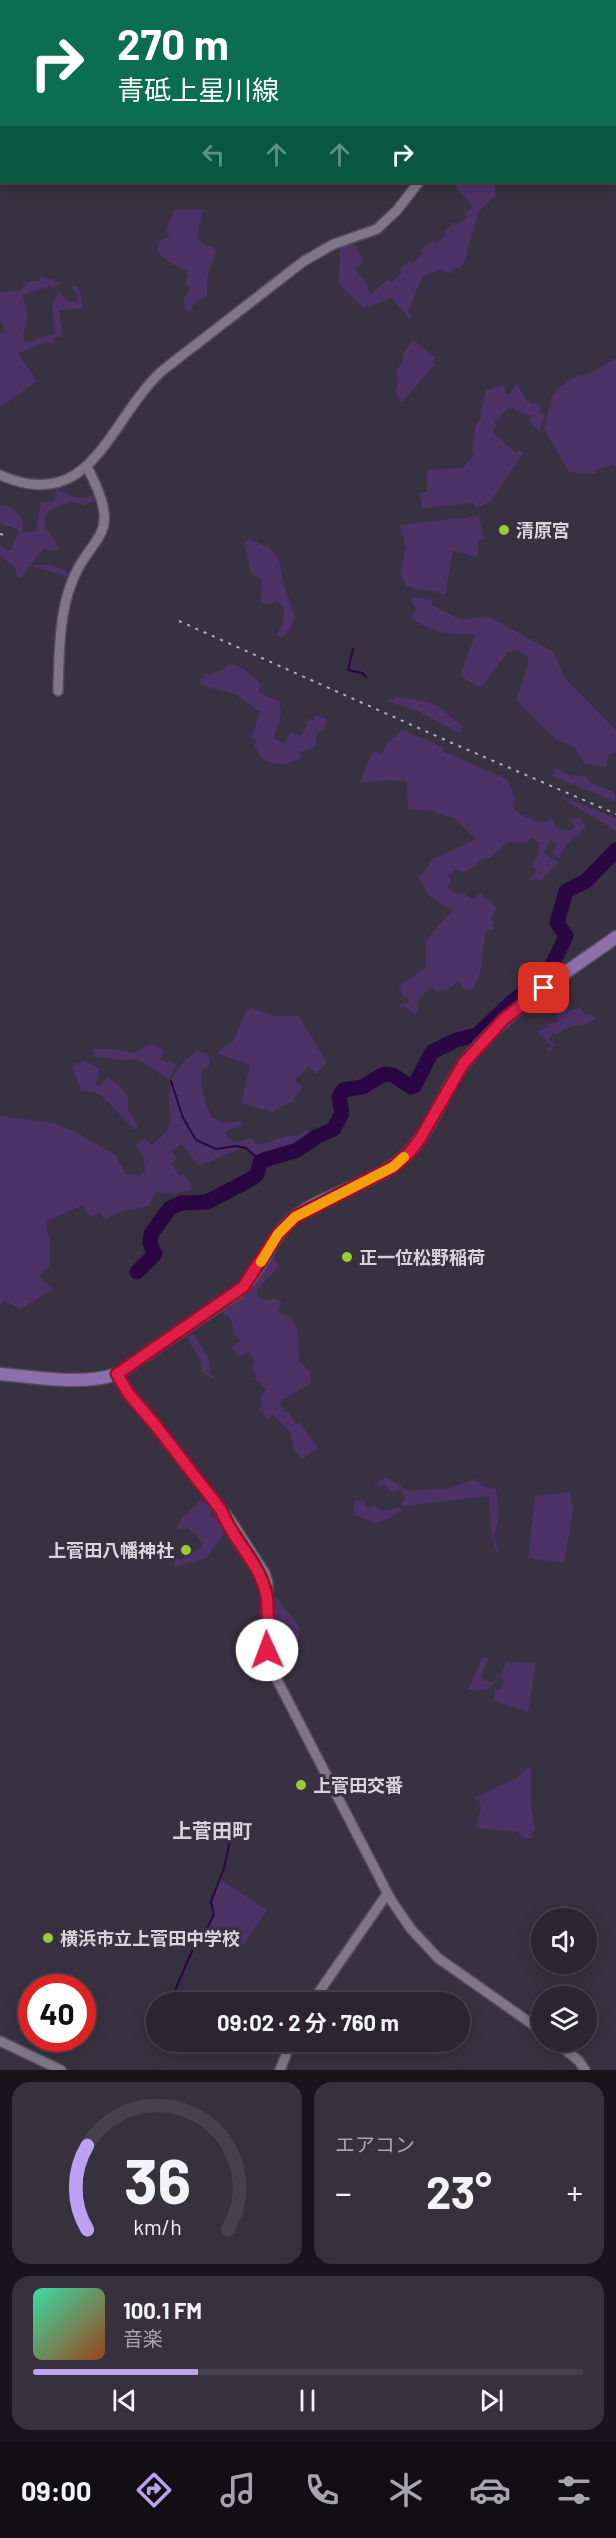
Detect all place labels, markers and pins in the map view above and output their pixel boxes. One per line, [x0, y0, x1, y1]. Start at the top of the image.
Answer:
place label: 清原宮 [516, 519, 570, 541]
marker: 清原宮 [497, 523, 511, 537]
pin [518, 962, 569, 1013]
place label: 正一位松野稲荷 [359, 1246, 485, 1268]
marker: 正一位松野稲荷 [340, 1250, 354, 1264]
place label: 上菅田八幡神社 [48, 1539, 174, 1561]
marker: 上菅田八幡神社 [179, 1543, 193, 1557]
place label: 上菅田交番 [313, 1774, 403, 1796]
marker: 上菅田交番 [294, 1778, 308, 1792]
place label: 横浜市立上菅田中学校 [60, 1927, 240, 1949]
marker: 横浜市立上菅田中学校 [41, 1931, 55, 1945]

